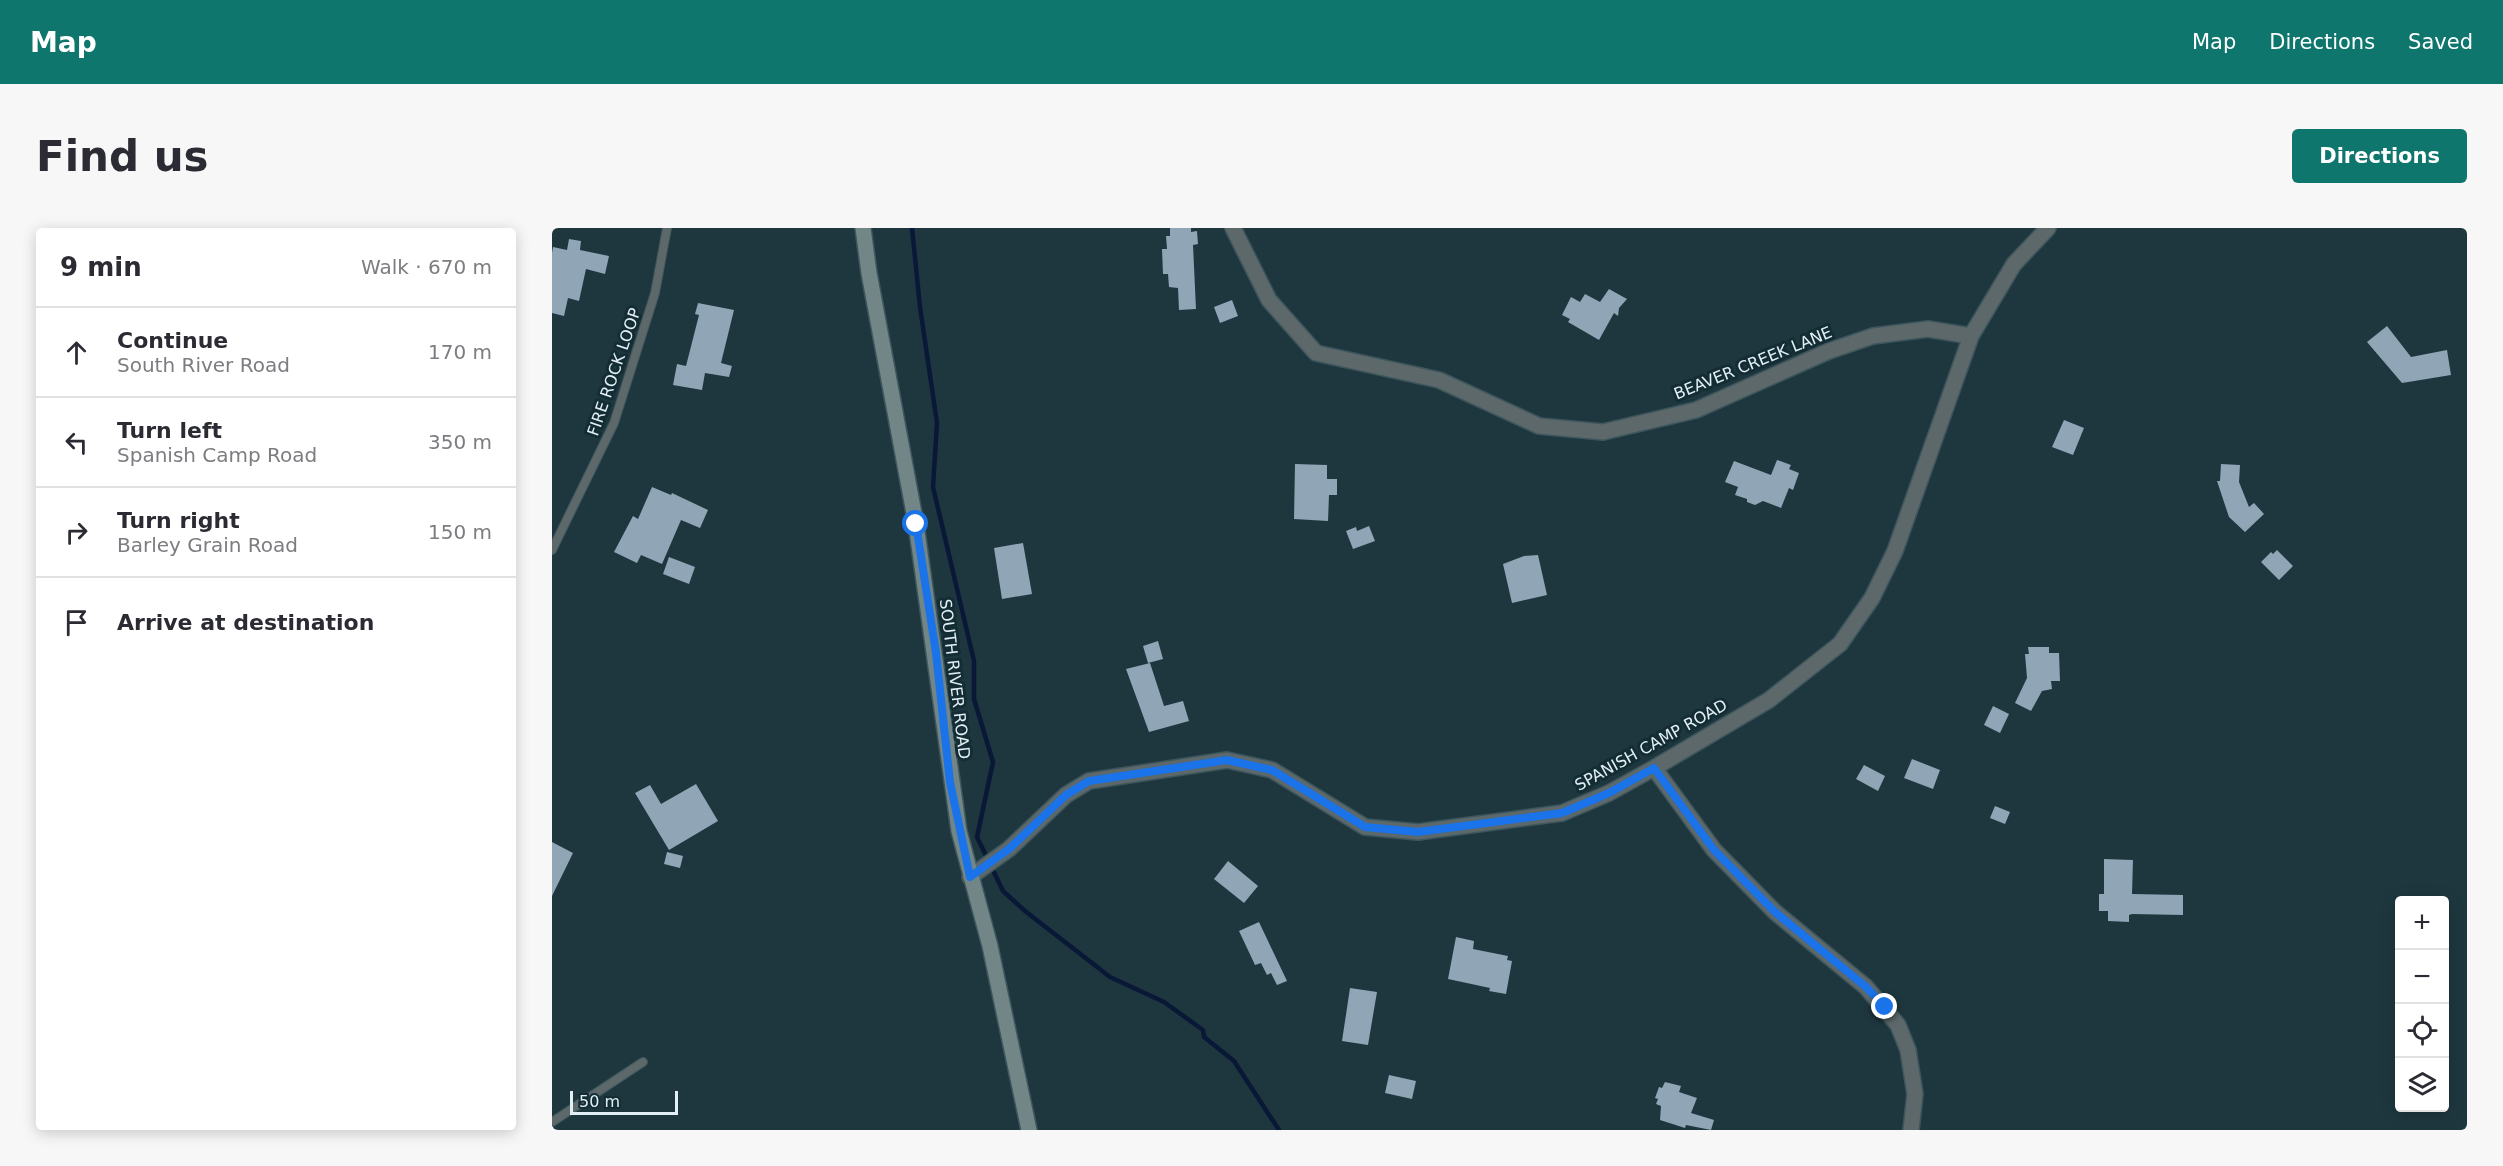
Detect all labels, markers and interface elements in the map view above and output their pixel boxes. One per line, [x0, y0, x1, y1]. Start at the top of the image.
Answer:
text: Map [30, 26, 97, 59]
text: Map [2192, 30, 2236, 54]
text: Directions [2269, 30, 2375, 54]
text: Saved [2408, 30, 2473, 54]
button: Directions [2292, 129, 2467, 183]
text: Find us [36, 132, 209, 181]
text: 9 min [60, 252, 142, 282]
text: Walk · 670 m [361, 255, 492, 279]
street label: FIRE ROCK LOOP [583, 305, 645, 438]
street label: BEAVER CREEK LANE [1671, 323, 1835, 403]
text: Continue [117, 328, 228, 353]
icon: ahead [60, 336, 93, 369]
text: 170 m [428, 340, 492, 364]
text: South River Road [117, 353, 290, 377]
text: Turn left [117, 418, 222, 443]
icon: left [60, 426, 93, 459]
text: 350 m [428, 430, 492, 454]
text: Spanish Camp Road [117, 443, 317, 467]
text: Turn right [117, 508, 240, 533]
route start [902, 510, 928, 536]
icon: right [60, 516, 93, 549]
text: 150 m [428, 520, 492, 544]
text: Barley Grain Road [117, 533, 298, 557]
street label: SOUTH RIVER ROAD [936, 598, 974, 760]
icon: arrive [60, 606, 93, 639]
text: Arrive at destination [117, 610, 374, 635]
street label: SPANISH CAMP ROAD [1572, 695, 1730, 795]
map controls [2395, 896, 2449, 1112]
button: + [2395, 896, 2449, 950]
button: − [2395, 950, 2449, 1004]
route end [1871, 993, 1897, 1019]
button: locate [2395, 1004, 2449, 1058]
button: layers [2395, 1058, 2449, 1112]
scale bar [570, 1088, 678, 1116]
text: 50 m [579, 1092, 620, 1111]

